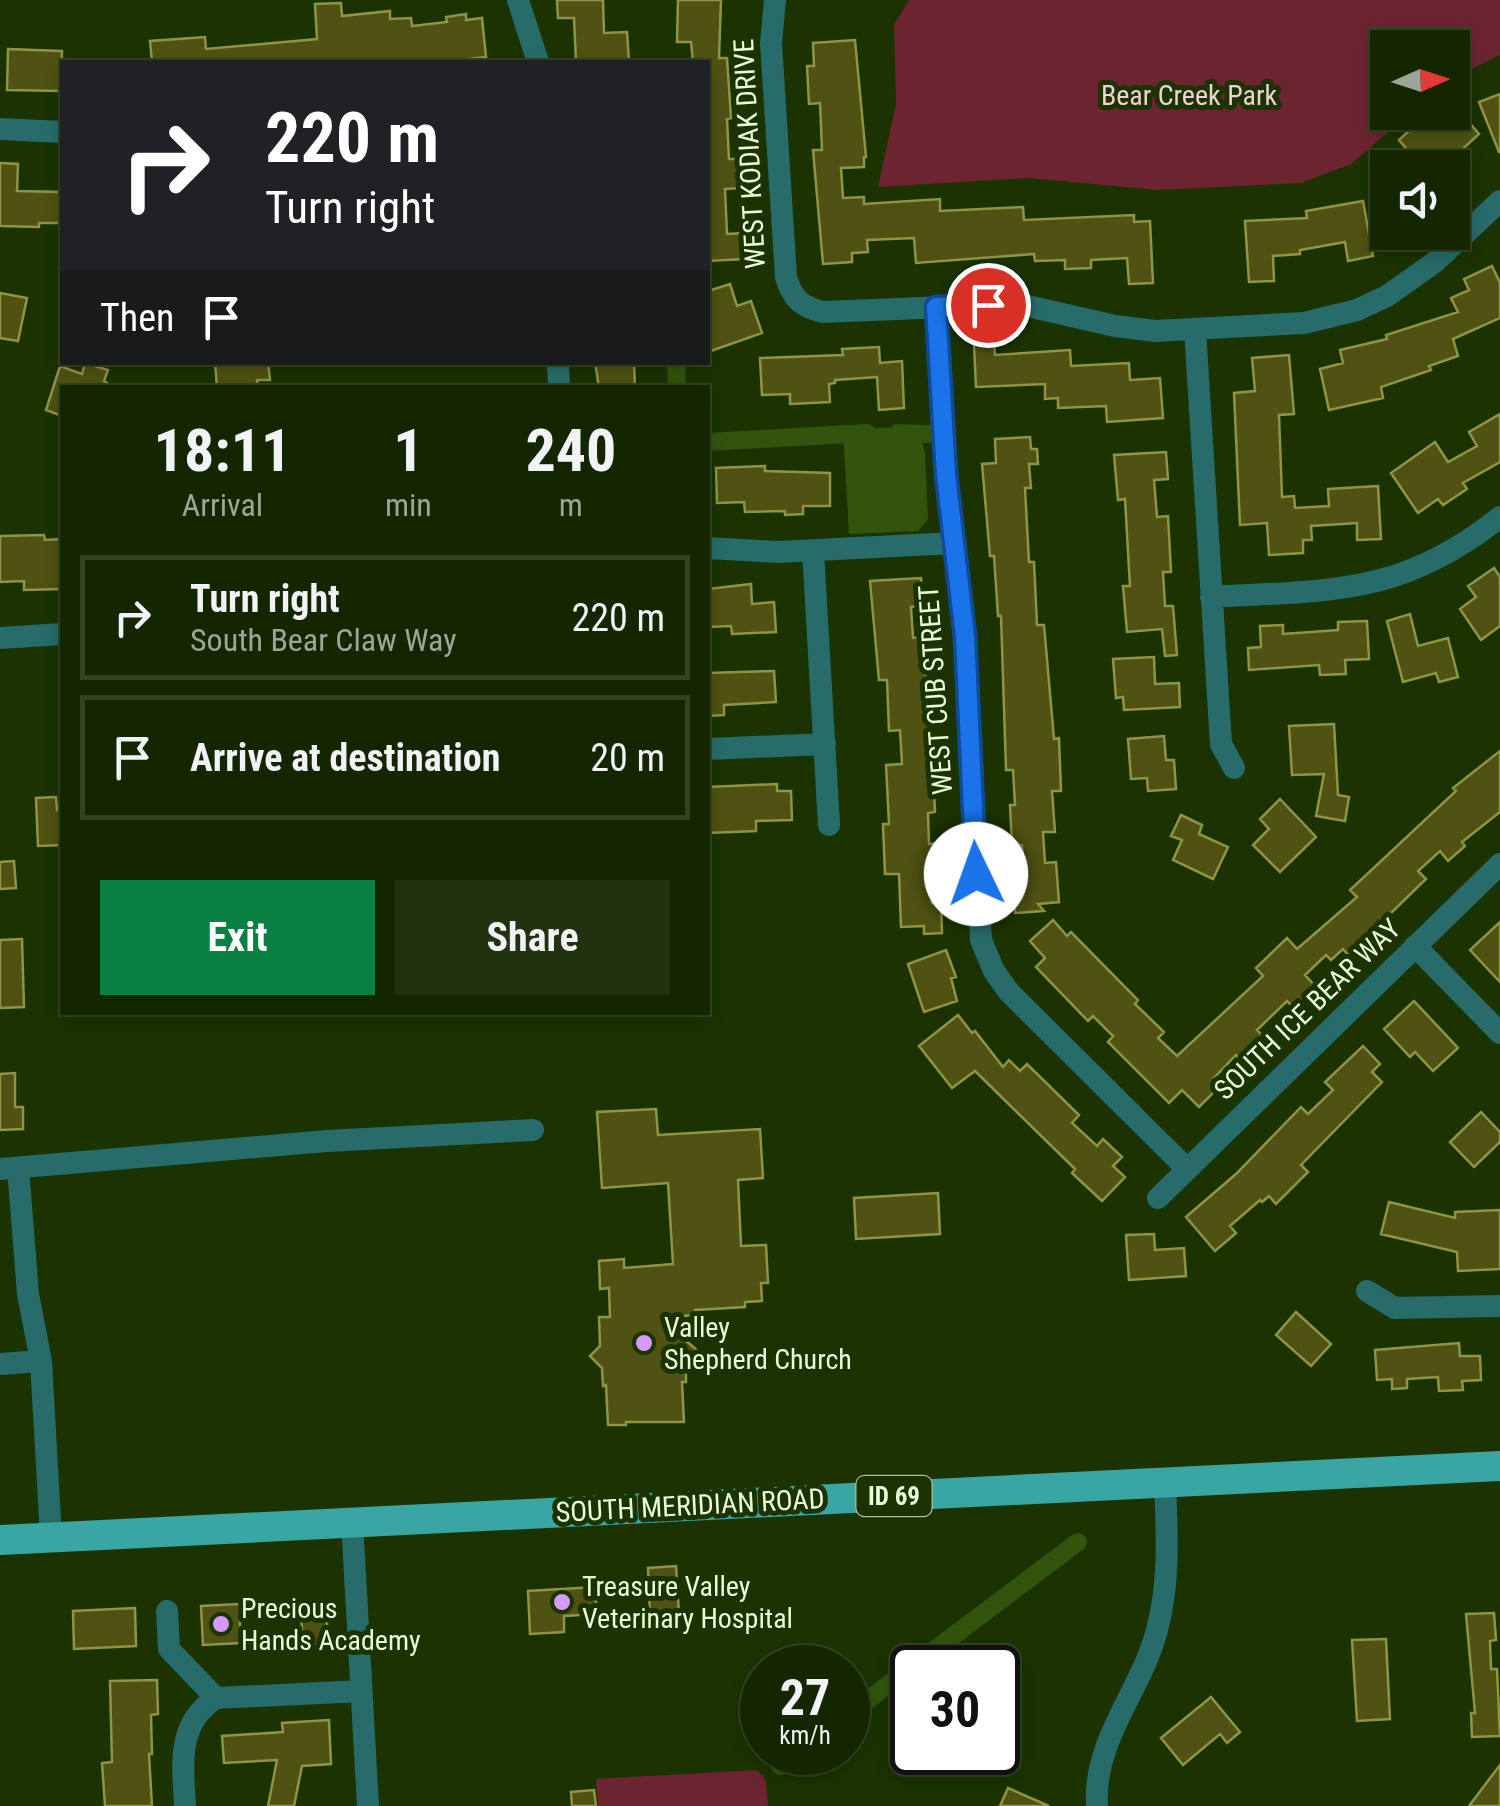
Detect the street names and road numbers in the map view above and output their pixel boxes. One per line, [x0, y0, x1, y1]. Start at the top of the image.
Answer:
street label: WEST KODIAK DRIVE [727, 38, 772, 270]
street label: WEST CUB STREET [912, 584, 959, 796]
street label: SOUTH ICE BEAR WAY [1208, 912, 1407, 1107]
road number: ID 69 [856, 1476, 932, 1516]
street label: SOUTH MERIDIAN ROAD [555, 1482, 825, 1529]

